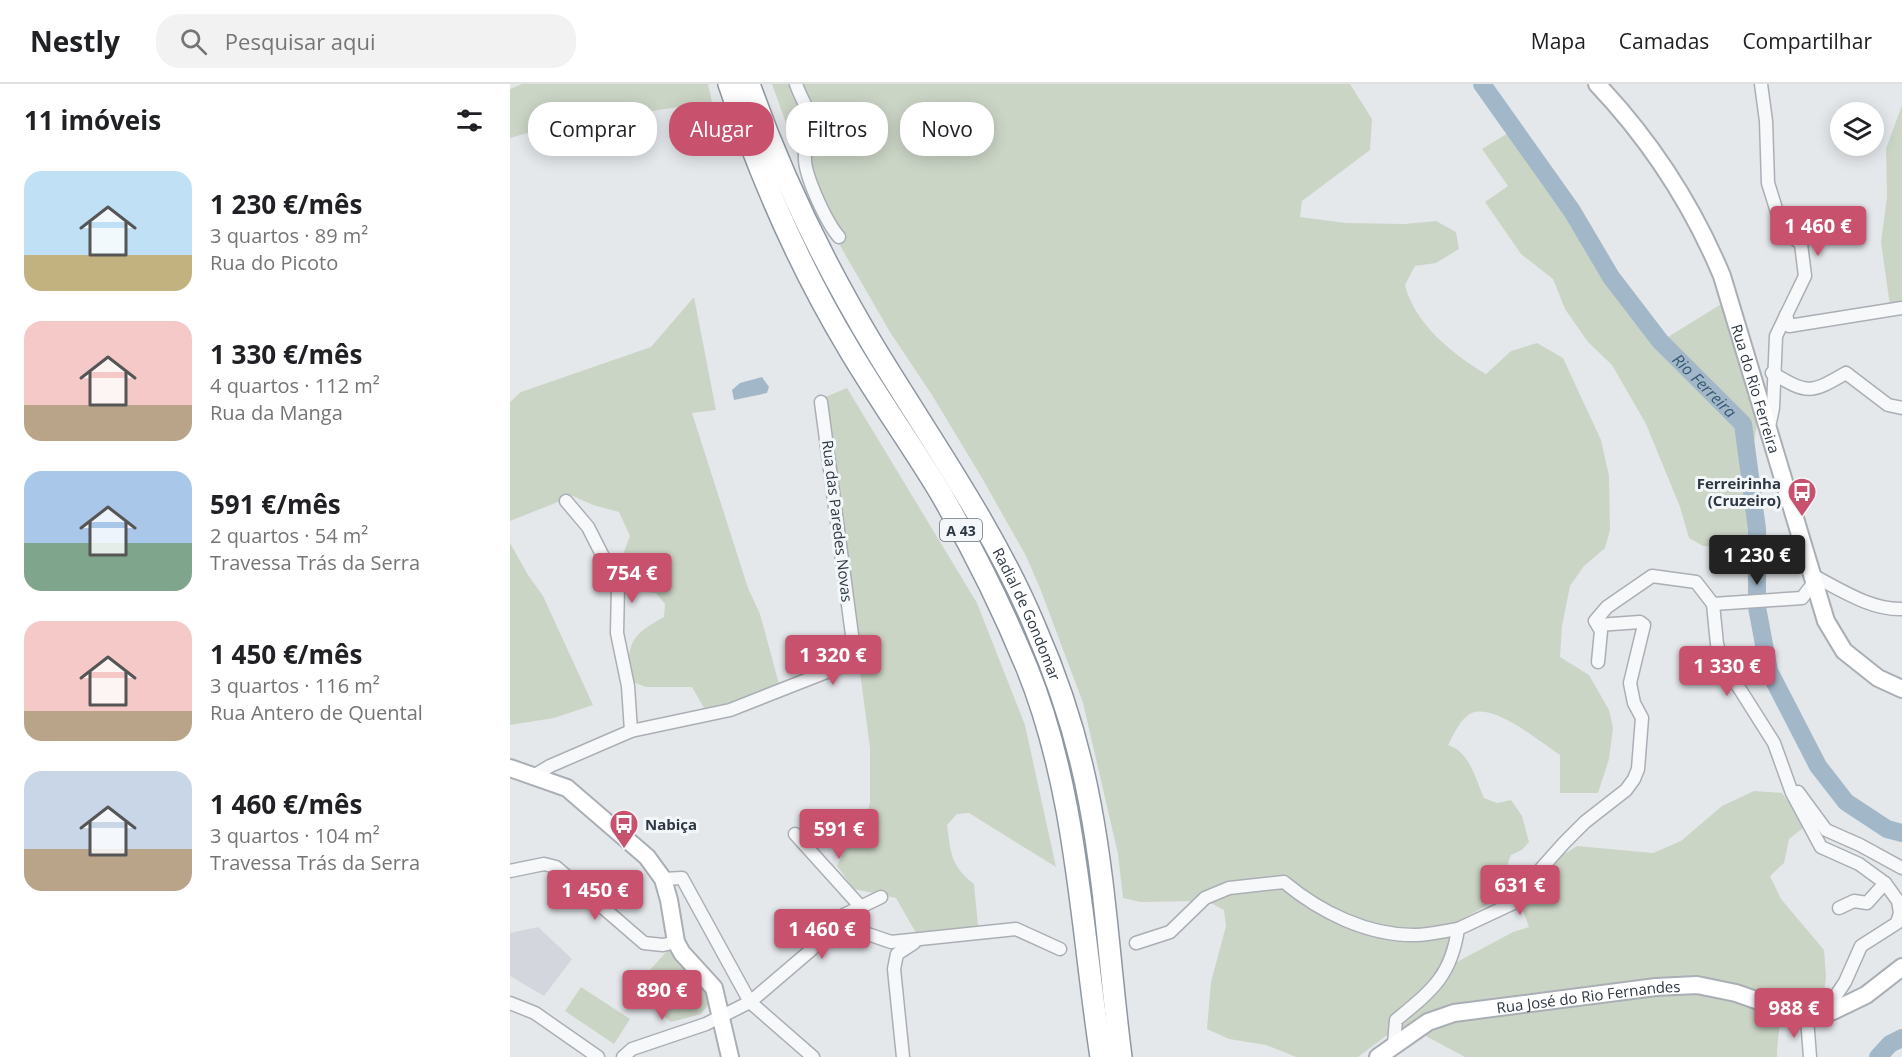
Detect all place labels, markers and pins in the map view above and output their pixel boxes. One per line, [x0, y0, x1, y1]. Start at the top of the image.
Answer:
pin: 1 460 € [1763, 206, 1873, 257]
place label: Ferreirinha (Cruzeiro) [1697, 473, 1781, 510]
bus stop icon: Ferreirinha (Cruzeiro) [1786, 476, 1818, 518]
pin: 1 230 € [1702, 535, 1812, 586]
pin: 754 € [590, 553, 674, 604]
pin: 1 320 € [778, 635, 888, 686]
pin: 1 330 € [1672, 646, 1782, 697]
bus stop icon: Nabiça [608, 808, 640, 850]
pin: 591 € [797, 809, 881, 860]
place label: Nabiça [645, 814, 697, 834]
pin: 631 € [1478, 865, 1562, 916]
pin: 1 450 € [540, 870, 650, 921]
pin: 1 460 € [767, 909, 877, 960]
pin: 890 € [620, 970, 704, 1021]
pin: 988 € [1752, 988, 1836, 1039]

